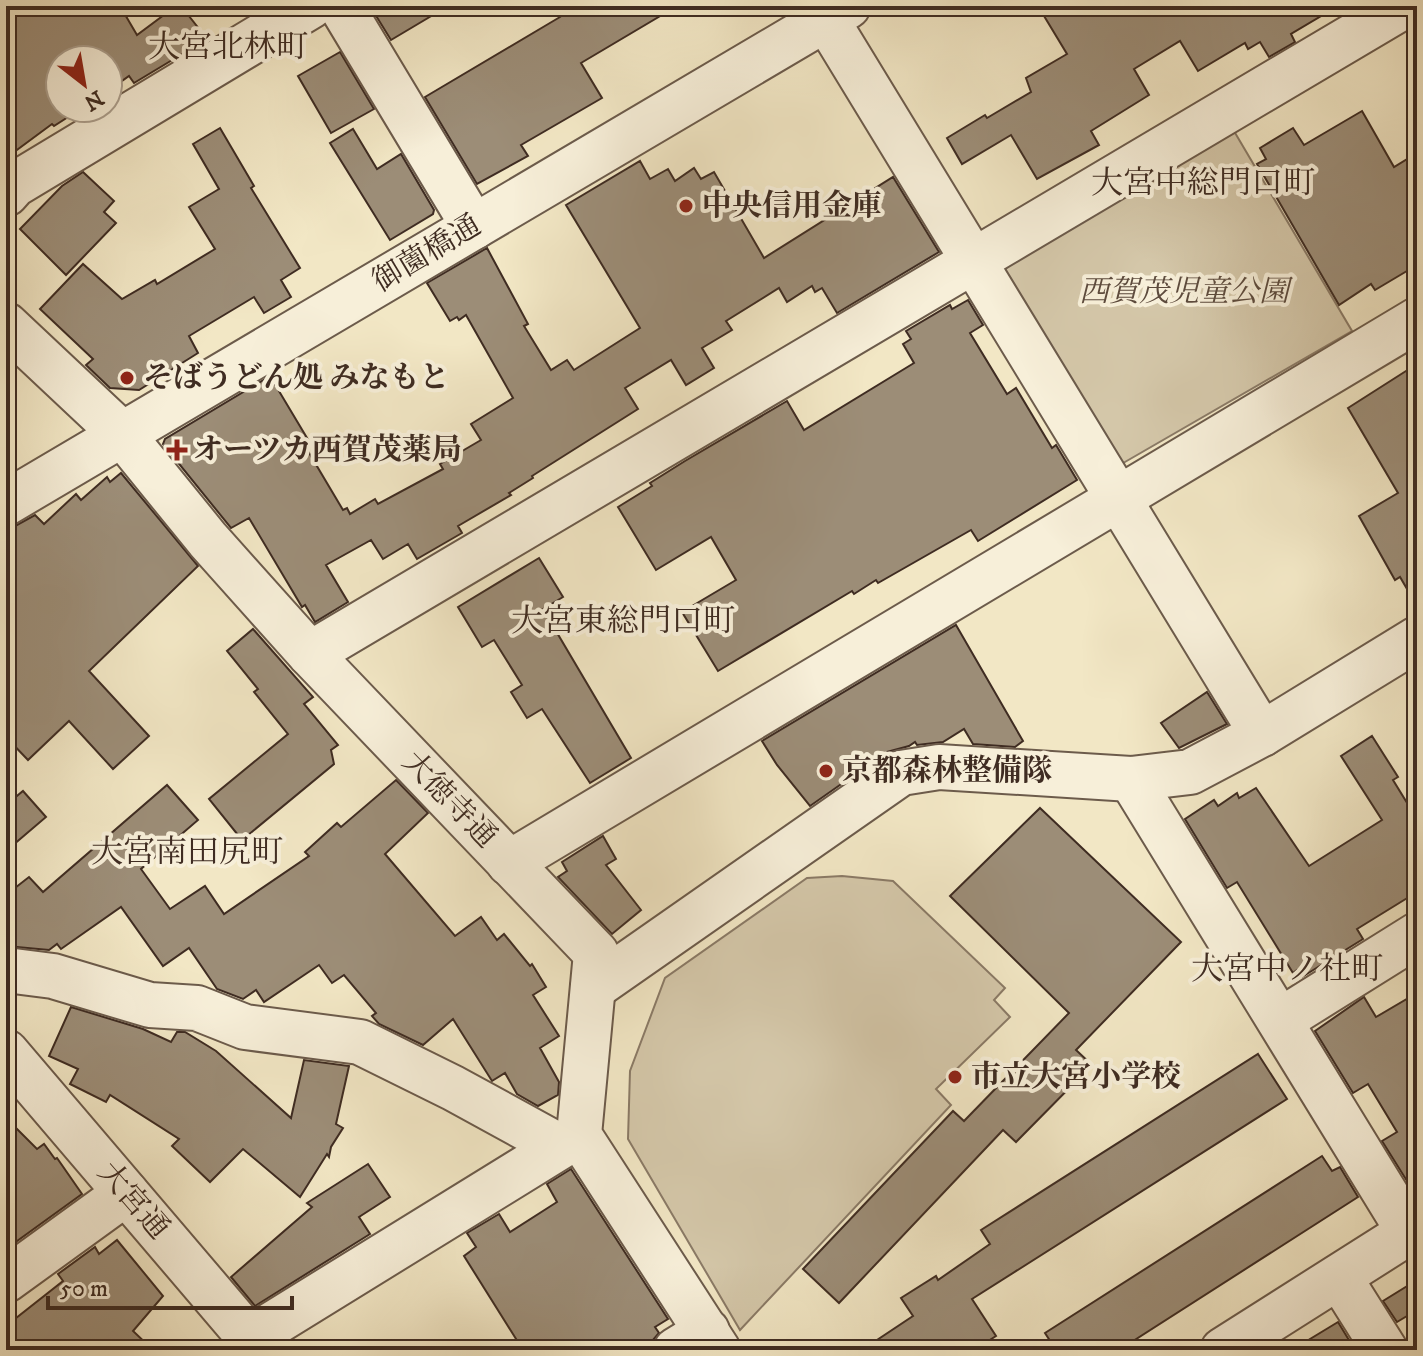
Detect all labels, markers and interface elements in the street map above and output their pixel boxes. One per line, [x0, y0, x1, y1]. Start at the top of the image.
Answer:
district label: 大宮北林町 [148, 28, 308, 68]
north arrow [44, 44, 124, 124]
text: N [79, 84, 108, 116]
district label: 大宮中総門口町 [1091, 164, 1315, 204]
place label: 中央信用金庫 [702, 188, 882, 225]
marker: 中央信用金庫 [677, 197, 695, 215]
street label: 御薗橋通 [366, 207, 488, 301]
park label: 西賀茂児童公園 [1079, 274, 1294, 311]
place label: そばうどん処 みなもと [143, 360, 449, 397]
marker: そばうどん処 みなもと [118, 369, 136, 387]
place label: オーツカ西賀茂薬局 [193, 432, 462, 469]
marker: オーツカ西賀茂薬局 [168, 441, 186, 459]
district label: 大宮東総門口町 [511, 602, 735, 642]
street label: 大徳寺通 [394, 744, 504, 856]
place label: 京都森林整備隊 [842, 753, 1052, 790]
marker: 京都森林整備隊 [817, 762, 835, 780]
district label: 大宮南田尻町 [91, 833, 283, 873]
district label: 大宮中ノ社町 [1191, 950, 1383, 990]
place label: 市立大宮小学校 [971, 1059, 1181, 1096]
marker: 市立大宮小学校 [946, 1068, 964, 1086]
street label: 大宮通 [90, 1155, 176, 1247]
scale bar [48, 1260, 292, 1310]
text: 50 m [60, 1274, 108, 1304]

